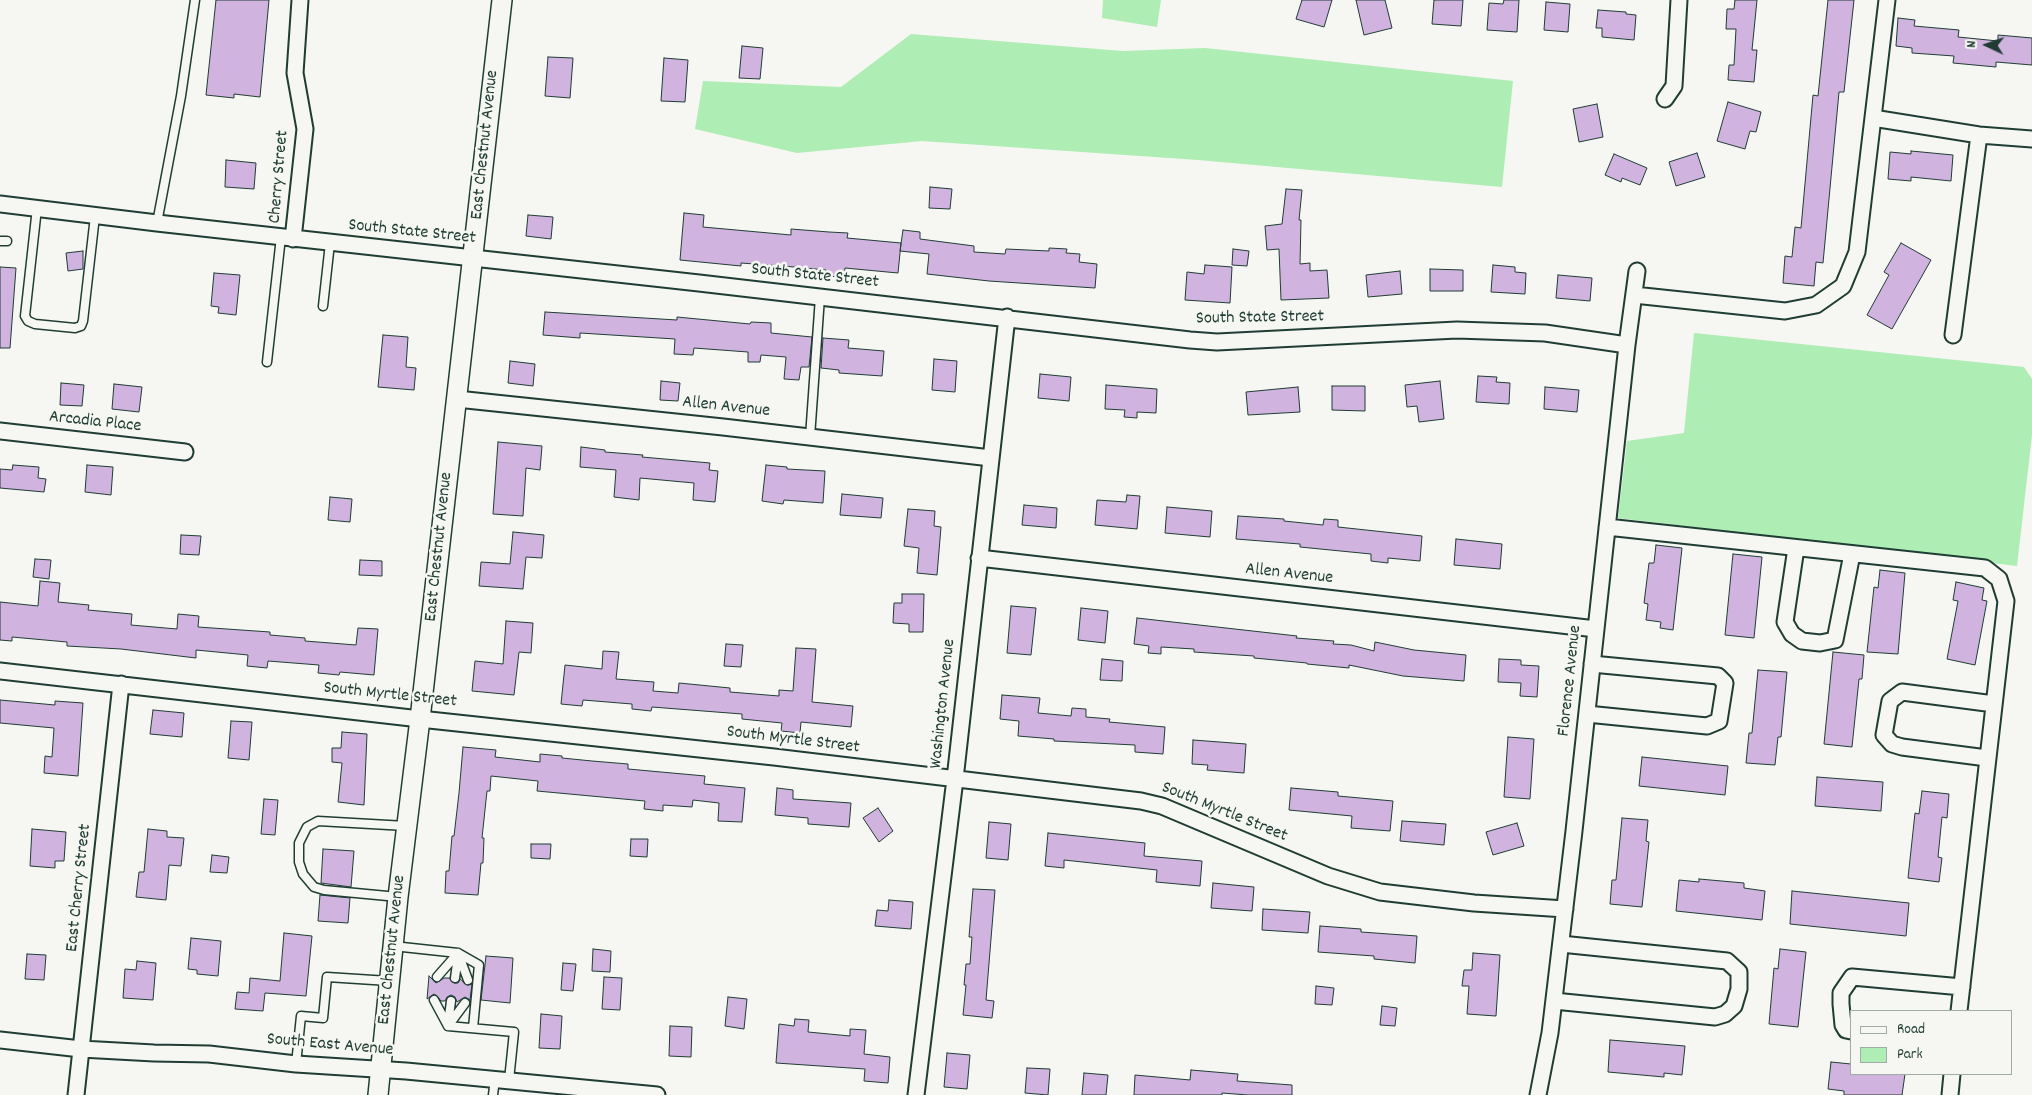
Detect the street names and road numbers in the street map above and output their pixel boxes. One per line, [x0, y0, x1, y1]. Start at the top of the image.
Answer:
street label: East Chestnut Avenue [467, 69, 505, 221]
street label: Cherry Street [265, 129, 295, 225]
street label: South State Street [347, 216, 477, 250]
street label: South State Street [750, 260, 880, 294]
street label: South State Street [1196, 307, 1324, 331]
street label: Allen Avenue [681, 393, 771, 423]
street label: Arcadia Place [48, 407, 142, 439]
street label: East Chestnut Avenue [421, 471, 459, 623]
street label: Allen Avenue [1244, 560, 1334, 590]
street label: Florence Avenue [1554, 624, 1588, 738]
street label: Washington Avenue [926, 638, 962, 770]
street label: South Myrtle Street [322, 678, 458, 714]
street label: South Myrtle Street [725, 722, 861, 760]
street label: South Myrtle Street [1158, 778, 1290, 848]
street label: East Cherry Street [63, 823, 97, 953]
street label: East Chestnut Avenue [374, 874, 412, 1026]
street label: South East Avenue [266, 1030, 394, 1062]

